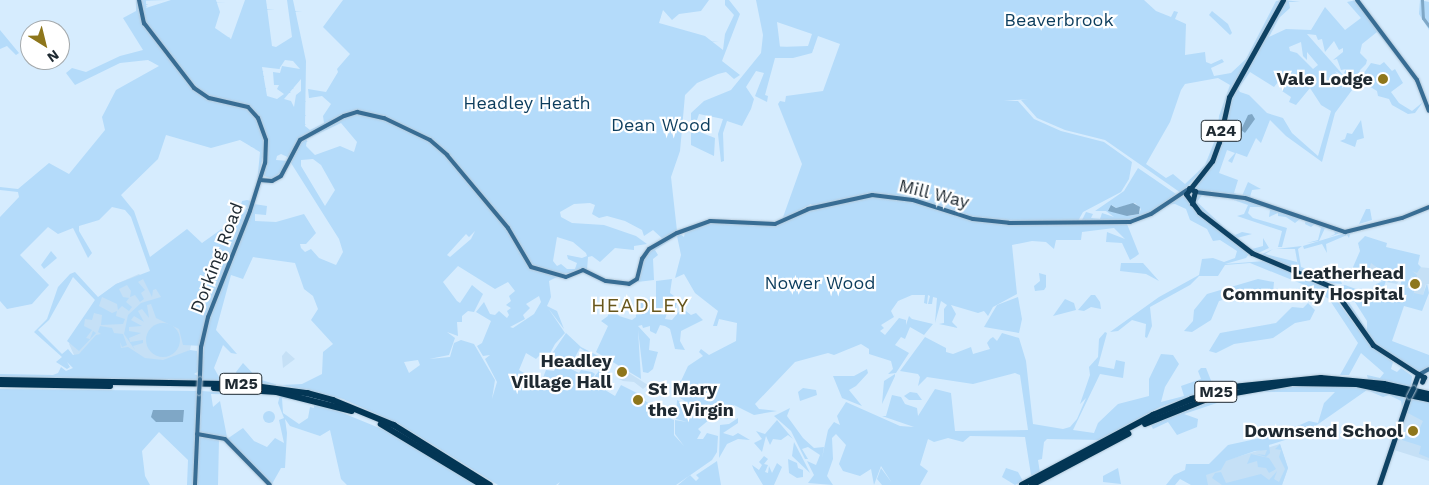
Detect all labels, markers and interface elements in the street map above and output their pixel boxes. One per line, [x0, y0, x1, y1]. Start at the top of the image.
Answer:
park label: Beaverbrook [1004, 9, 1114, 31]
north arrow [20, 20, 70, 70]
text: N [44, 47, 62, 66]
place label: Vale Lodge [1277, 68, 1373, 90]
marker: Vale Lodge [1377, 73, 1389, 85]
park label: Headley Heath [463, 92, 591, 114]
park label: Dean Wood [611, 114, 711, 136]
road number: A24 [1200, 118, 1242, 144]
street label: Mill Way [896, 175, 972, 213]
street label: Dorking Road [186, 200, 248, 316]
place label: Leatherhead Community Hospital [1222, 263, 1404, 306]
park label: Nower Wood [764, 272, 876, 294]
marker: Leatherhead Community Hospital [1408, 277, 1422, 291]
district label: HEADLEY [590, 293, 690, 317]
place label: Headley Village Hall [511, 351, 612, 394]
marker: Headley Village Hall [616, 366, 628, 378]
road number: M25 [218, 370, 264, 398]
road number: M25 [1194, 378, 1238, 406]
place label: St Mary the Virgin [648, 379, 734, 422]
marker: St Mary the Virgin [632, 394, 644, 406]
place label: Downsend School [1244, 420, 1403, 442]
marker: Downsend School [1407, 425, 1419, 437]

